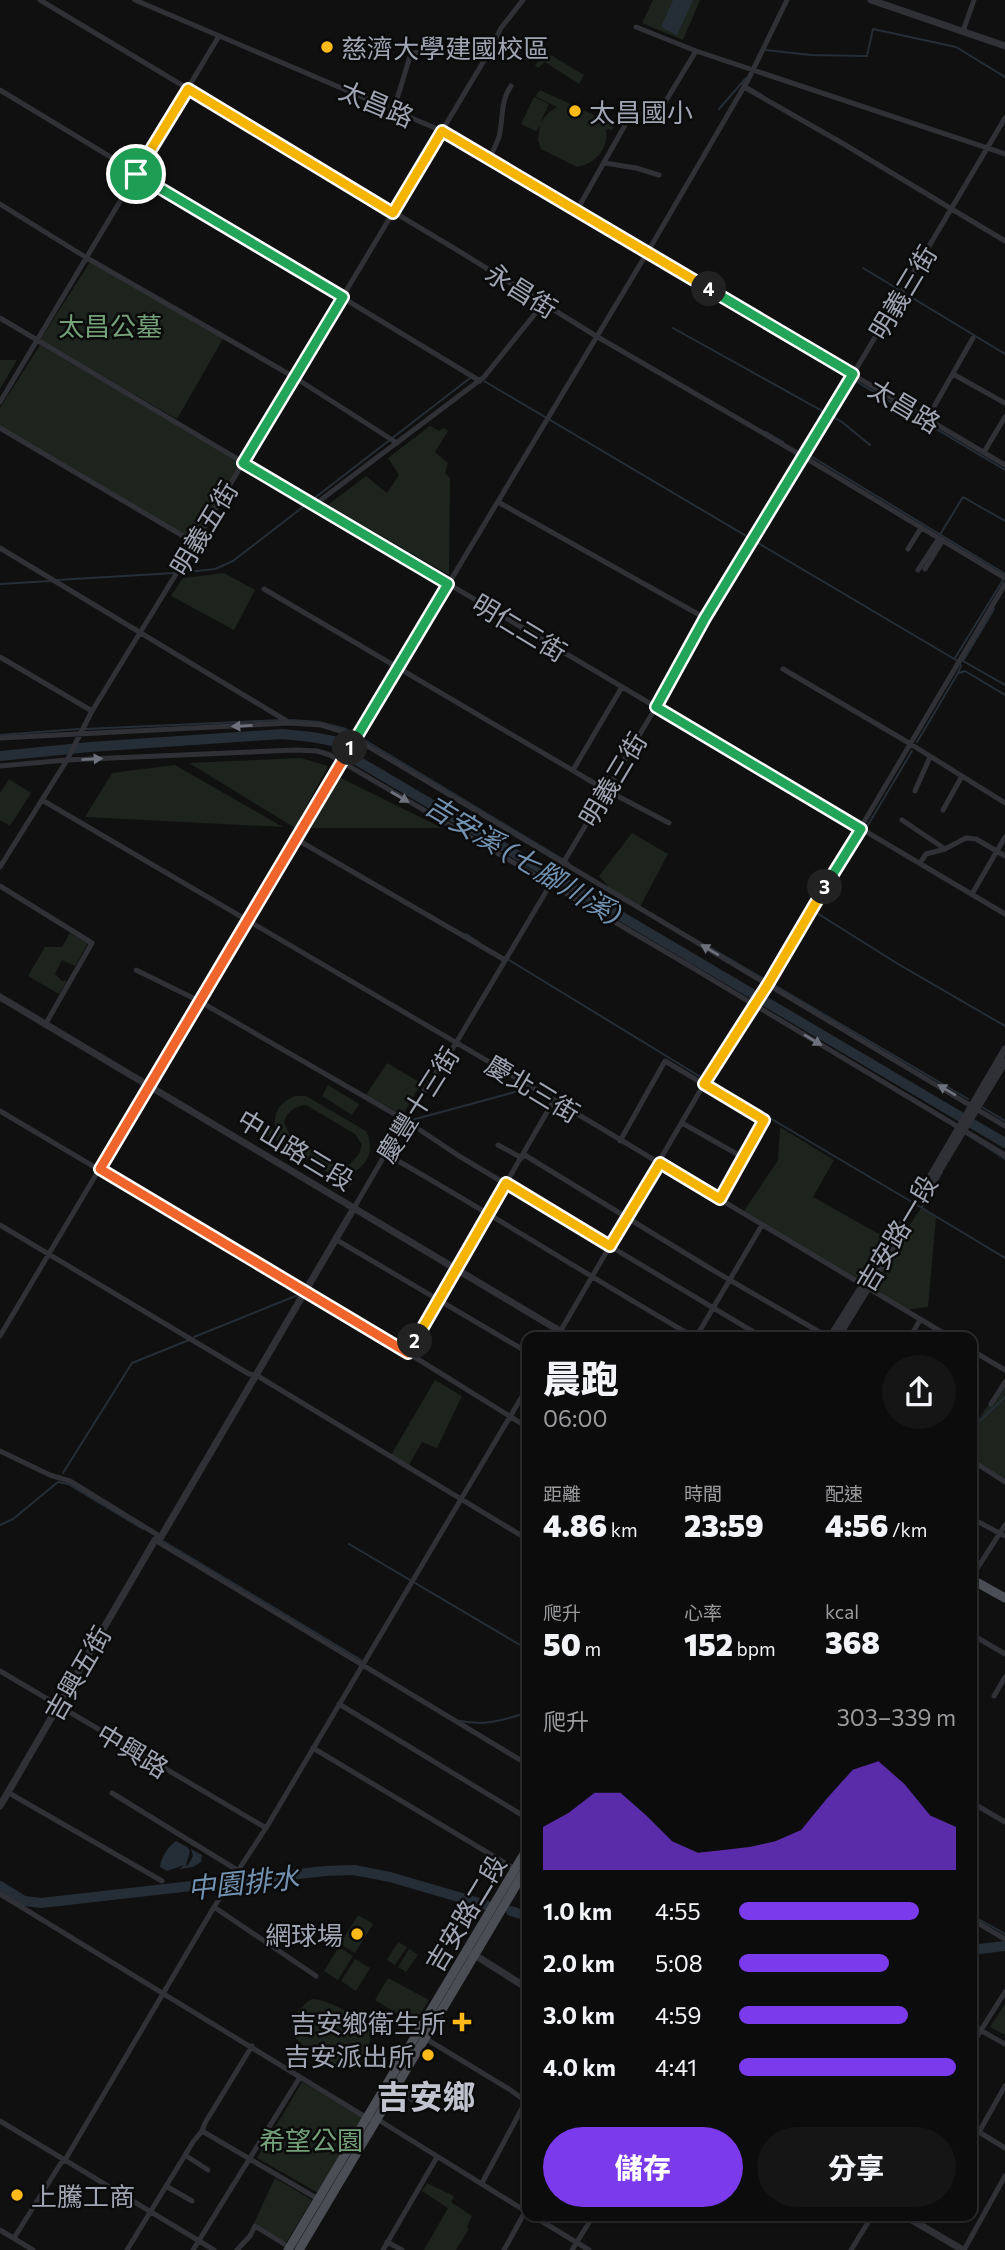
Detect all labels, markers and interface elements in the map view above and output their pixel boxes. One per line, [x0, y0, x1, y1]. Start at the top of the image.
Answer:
place label: 慈濟大學建國校區 [341, 32, 549, 63]
marker: 慈濟大學建國校區 [319, 39, 335, 55]
street label: 太昌路 [335, 73, 419, 133]
place label: 太昌國小 [589, 96, 693, 127]
marker: 太昌國小 [567, 103, 583, 119]
pin [106, 144, 166, 204]
icon: arrive [117, 155, 155, 193]
street label: 明義三街 [862, 239, 942, 345]
street label: 永昌街 [481, 256, 563, 324]
pin: 4 [692, 272, 726, 306]
text: 4 [703, 277, 714, 300]
park label: 太昌公墓 [58, 310, 162, 341]
street label: 太昌路 [864, 372, 946, 438]
street label: 明義五街 [163, 475, 243, 581]
street label: 明仁三街 [467, 587, 573, 667]
one-way arrow [231, 721, 253, 732]
street label: 明義三街 [572, 726, 652, 832]
pin: 1 [332, 730, 368, 766]
text: 1 [345, 736, 354, 759]
one-way arrow [82, 753, 104, 764]
water label: 吉安溪 (七腳川溪) [420, 787, 628, 931]
one-way arrow [390, 791, 409, 803]
pin: 3 [808, 870, 842, 904]
text: 3 [819, 875, 830, 898]
one-way arrow [700, 943, 719, 956]
one-way arrow [803, 1034, 822, 1047]
street label: 慶豐十三街 [369, 1041, 465, 1167]
street label: 慶北三街 [480, 1048, 586, 1128]
one-way arrow [937, 1084, 956, 1096]
street label: 中山路三段 [232, 1102, 360, 1196]
street label: 吉安路一段 [849, 1169, 943, 1297]
pin: 2 [398, 1324, 432, 1358]
text: 2 [409, 1329, 420, 1352]
text: 晨跑 [543, 1354, 619, 1401]
button: share [882, 1355, 956, 1429]
text: 06:00 [543, 1404, 607, 1432]
text: 距離 [543, 1482, 581, 1505]
text: 時間 [684, 1482, 722, 1505]
text: 配速 [825, 1482, 863, 1505]
text: 4.86 [543, 1506, 607, 1543]
text: 23:59 [684, 1506, 764, 1543]
text: 4:56 [825, 1506, 888, 1543]
text: km [607, 1518, 638, 1541]
text: /km [888, 1518, 927, 1541]
text: kcal [825, 1600, 859, 1623]
text: 爬升 [543, 1601, 581, 1624]
text: 心率 [684, 1601, 722, 1624]
street label: 吉興五街 [38, 1620, 116, 1726]
text: 368 [825, 1623, 880, 1660]
text: 50 [543, 1625, 581, 1662]
text: 152 [684, 1625, 733, 1662]
text: m [581, 1637, 601, 1660]
text: bpm [733, 1637, 776, 1660]
text: 303–339 m [837, 1703, 956, 1731]
text: 爬升 [543, 1707, 589, 1735]
street label: 中興路 [92, 1717, 174, 1783]
street label: 吉安路二段 [418, 1849, 512, 1977]
water label: 中園排水 [186, 1859, 302, 1905]
text: 1.0 km [543, 1897, 612, 1925]
text: 4:55 [655, 1897, 701, 1925]
place label: 網球場 [265, 1919, 343, 1950]
marker: 網球場 [349, 1926, 365, 1942]
text: 2.0 km [543, 1949, 615, 1977]
text: 5:08 [655, 1949, 703, 1977]
text: 3.0 km [543, 2001, 615, 2029]
text: 4:59 [655, 2001, 701, 2029]
place label: 吉安鄉衛生所 [290, 2007, 446, 2038]
marker: 吉安鄉衛生所 [452, 2012, 472, 2032]
place label: 吉安派出所 [284, 2040, 414, 2071]
marker: 吉安派出所 [420, 2047, 436, 2063]
text: 4.0 km [543, 2053, 616, 2081]
text: 4:41 [655, 2053, 697, 2081]
district label: 吉安鄉 [377, 2075, 476, 2116]
park label: 希望公園 [259, 2124, 363, 2155]
button: 儲存 [543, 2127, 743, 2207]
button: 分享 [757, 2127, 956, 2207]
place label: 上騰工商 [31, 2180, 135, 2211]
marker: 上騰工商 [9, 2187, 25, 2203]

